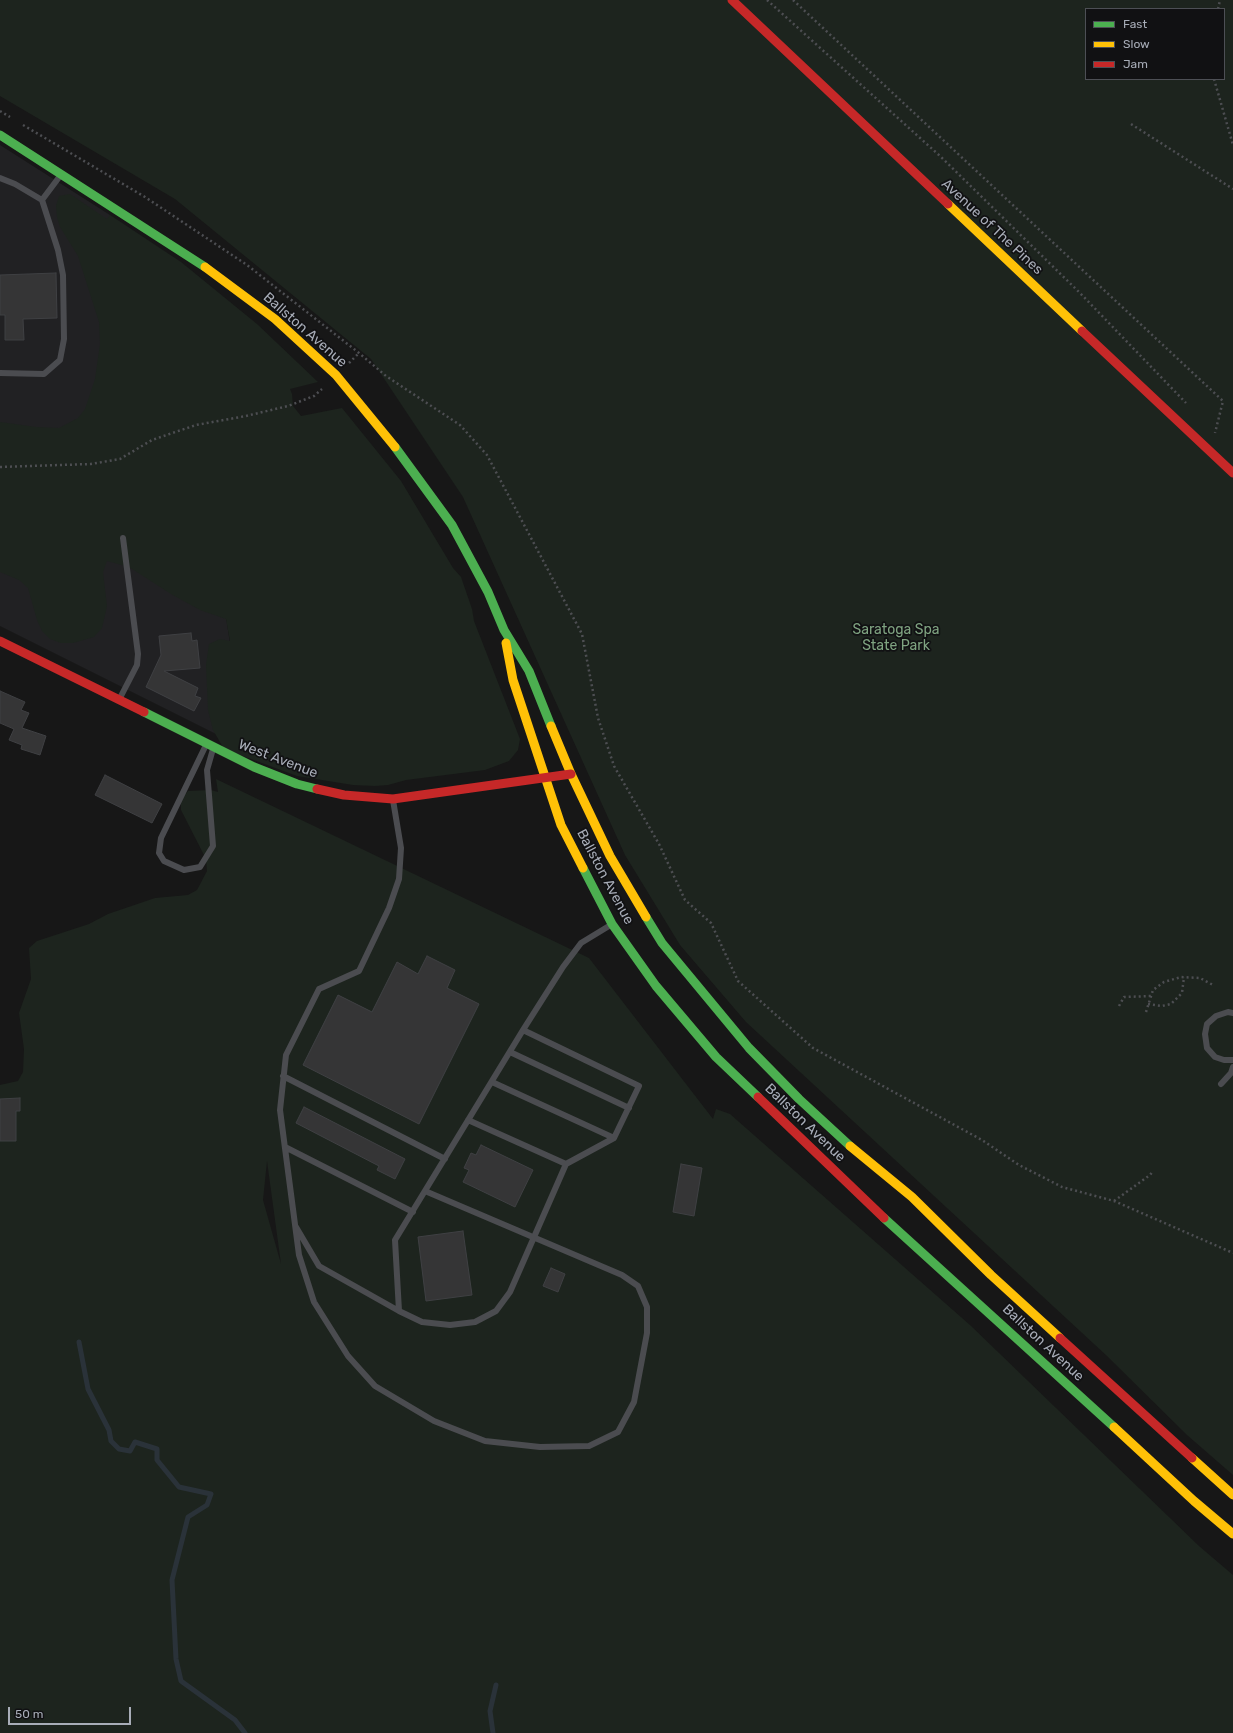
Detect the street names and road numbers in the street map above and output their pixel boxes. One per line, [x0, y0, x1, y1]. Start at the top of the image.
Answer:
street label: Avenue of The Pines [938, 176, 1046, 278]
street label: Ballston Avenue [260, 289, 350, 371]
street label: West Avenue [236, 736, 320, 782]
street label: Ballston Avenue [573, 826, 637, 928]
street label: Ballston Avenue [761, 1080, 849, 1166]
street label: Ballston Avenue [999, 1301, 1087, 1385]

